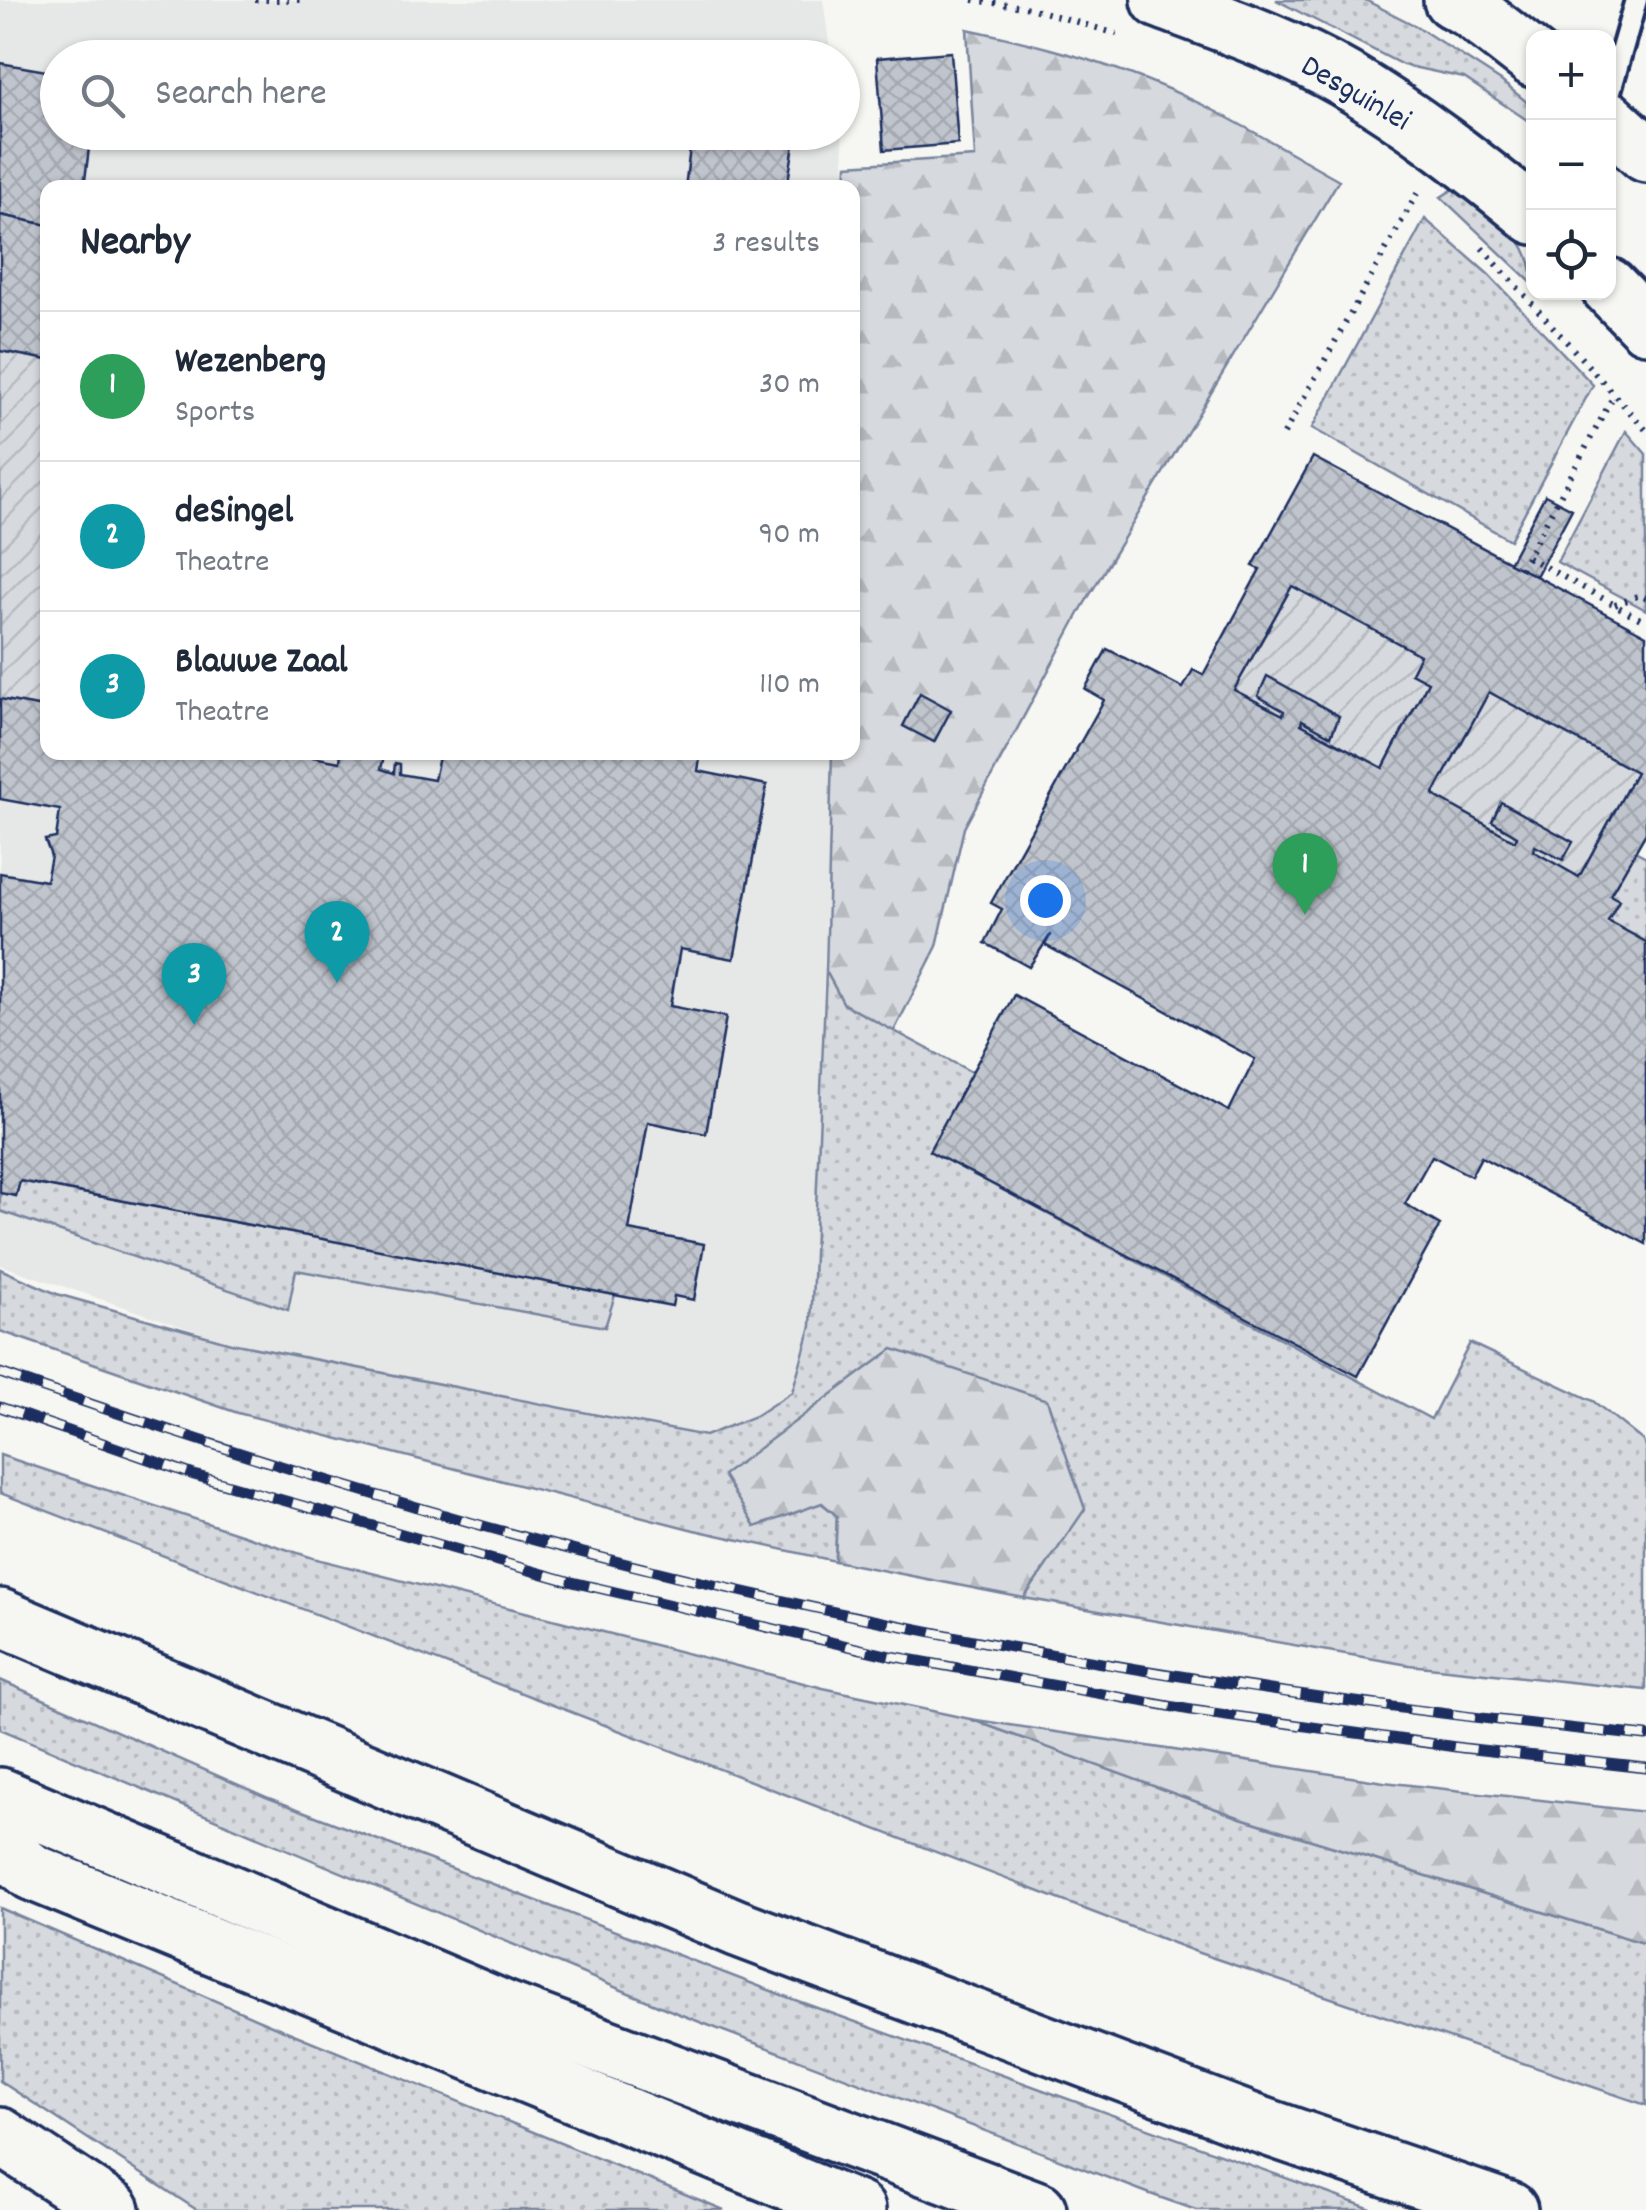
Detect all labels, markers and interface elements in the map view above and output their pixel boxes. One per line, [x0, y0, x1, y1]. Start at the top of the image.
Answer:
map controls [1526, 30, 1616, 300]
button: + [1526, 30, 1616, 120]
search box [40, 40, 860, 150]
street label: Desguinlei [1291, 45, 1418, 145]
icon: search [75, 68, 130, 123]
text: Search here [155, 68, 327, 123]
button: − [1526, 120, 1616, 210]
button: locate [1526, 210, 1616, 300]
text: Nearby [80, 215, 190, 275]
text: 3 results [712, 222, 820, 268]
text: Wezenberg [175, 336, 326, 391]
text: 1 [109, 363, 116, 409]
text: 30 m [759, 363, 820, 409]
text: Sports [175, 391, 255, 437]
text: deSingel [175, 486, 293, 541]
text: 2 [106, 513, 119, 559]
text: 90 m [759, 513, 820, 559]
text: Theatre [175, 541, 269, 587]
text: Blauwe Zaal [175, 636, 348, 691]
text: 3 [105, 663, 120, 709]
text: 110 m [759, 663, 820, 709]
text: Theatre [175, 691, 269, 737]
pin: 1 [1272, 832, 1338, 915]
your location [1020, 875, 1071, 926]
pin: 2 [304, 900, 370, 983]
pin: 3 [162, 942, 226, 1025]

